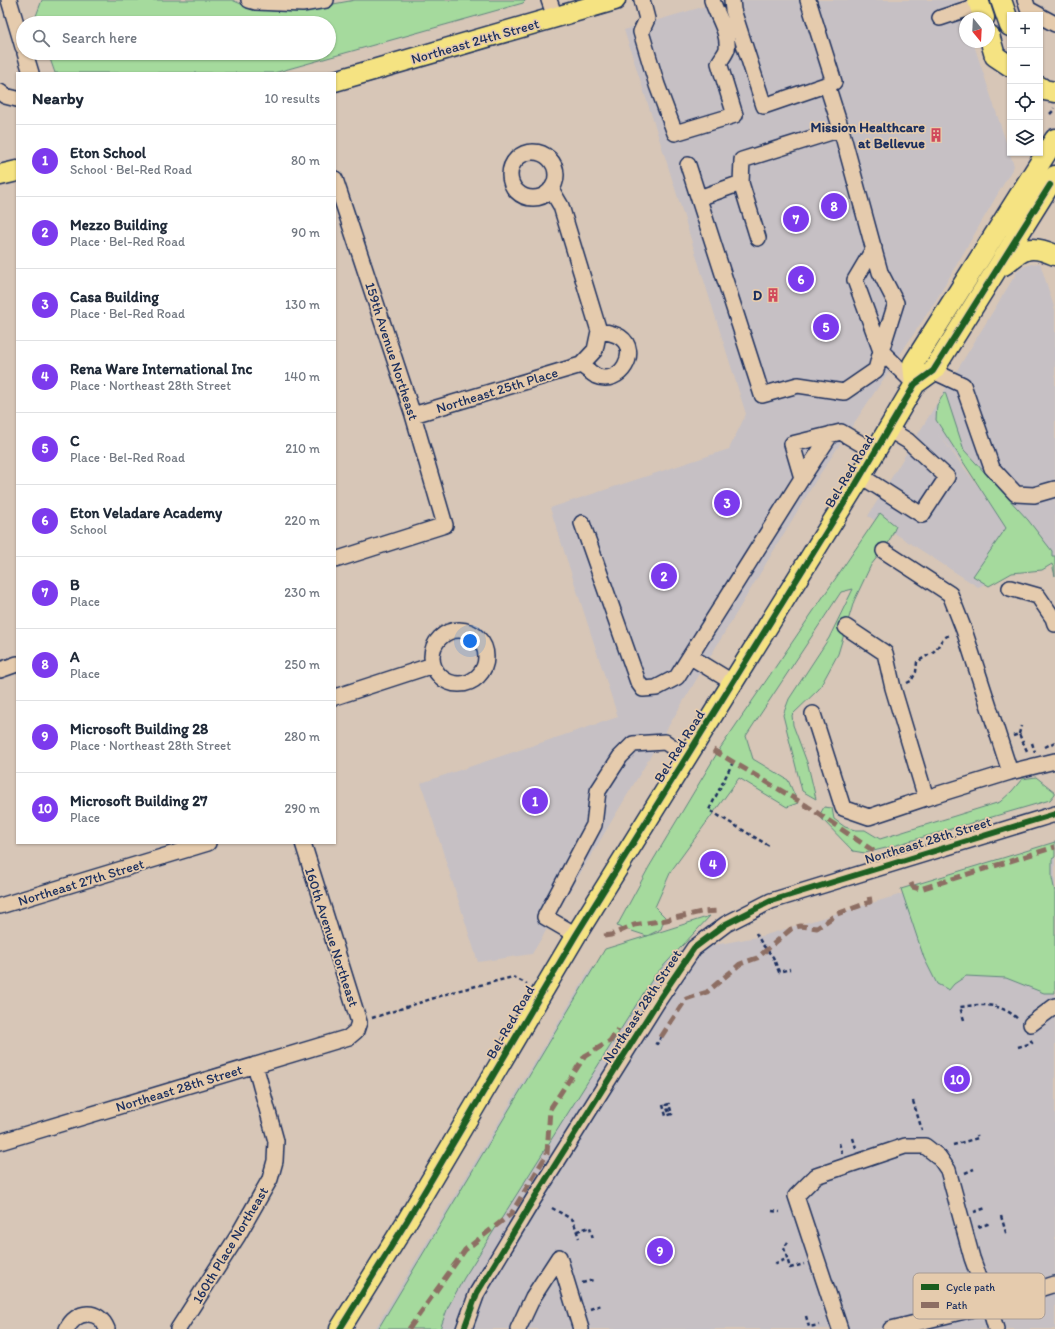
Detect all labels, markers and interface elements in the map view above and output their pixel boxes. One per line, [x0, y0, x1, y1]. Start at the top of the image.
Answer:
north arrow [959, 12, 995, 48]
map controls [1007, 12, 1043, 156]
button: + [1007, 12, 1043, 48]
street label: Northeast 24th Street [409, 15, 541, 68]
search box [16, 16, 336, 60]
icon: search [30, 27, 52, 49]
text: Search here [62, 29, 137, 47]
button: − [1007, 48, 1043, 84]
button: locate [1007, 84, 1043, 120]
text: Nearby [32, 88, 84, 108]
text: 10 results [264, 91, 320, 106]
place label: Mission Healthcare at Bellevue [810, 119, 925, 152]
button: layers [1007, 120, 1043, 156]
building icon: Mission Healthcare at Bellevue [928, 127, 944, 143]
text: Eton School [70, 144, 146, 162]
text: 1 [42, 153, 48, 168]
text: 80 m [291, 153, 320, 168]
text: School · Bel-Red Road [70, 162, 192, 177]
pin: 8 [821, 191, 847, 221]
pin: 7 [783, 204, 809, 234]
text: Mezzo Building [70, 216, 167, 234]
text: 2 [42, 225, 48, 240]
text: 90 m [291, 225, 320, 240]
text: Place · Bel-Red Road [70, 234, 185, 249]
pin: 6 [788, 264, 814, 294]
street label: 159th Avenue Northeast [361, 280, 422, 422]
place label: D [753, 287, 763, 304]
building icon: D [765, 287, 781, 303]
text: Casa Building [70, 288, 159, 306]
text: 3 [41, 297, 49, 312]
text: 130 m [285, 297, 320, 312]
text: Place · Bel-Red Road [70, 306, 185, 321]
pin: 5 [813, 312, 839, 342]
text: Rena Ware International Inc [70, 360, 252, 378]
street label: Northeast 25th Place [434, 364, 560, 417]
text: 4 [41, 369, 49, 384]
text: 140 m [284, 369, 320, 384]
text: Place · Northeast 28th Street [70, 378, 231, 393]
street label: Bel-Red Road [821, 431, 878, 511]
text: C [70, 432, 80, 450]
text: 5 [42, 441, 48, 456]
text: 210 m [285, 441, 320, 456]
text: Place · Bel-Red Road [70, 450, 185, 465]
pin: 3 [714, 488, 740, 518]
text: Eton Veladare Academy [70, 504, 222, 522]
text: 6 [42, 513, 48, 528]
text: 220 m [284, 513, 320, 528]
text: School [70, 522, 107, 537]
pin: 2 [651, 561, 677, 591]
text: B [70, 576, 80, 594]
text: 7 [42, 585, 48, 600]
text: 230 m [284, 585, 320, 600]
text: Place [70, 594, 100, 609]
your location [460, 631, 480, 651]
text: A [70, 648, 80, 666]
text: 8 [41, 657, 49, 672]
text: 250 m [284, 657, 320, 672]
text: Place [70, 666, 100, 681]
street label: Bel-Red Road [651, 707, 709, 786]
text: Microsoft Building 28 [70, 720, 208, 738]
text: 9 [42, 729, 48, 744]
text: 280 m [284, 729, 320, 744]
text: Place · Northeast 28th Street [70, 738, 231, 753]
pin: 1 [522, 786, 548, 816]
text: Microsoft Building 27 [70, 792, 208, 810]
text: 10 [38, 801, 52, 816]
text: 290 m [284, 801, 320, 816]
text: Place [70, 810, 100, 825]
street label: Northeast 28th Street [863, 813, 994, 868]
pin: 4 [700, 849, 726, 879]
street label: Northeast 27th Street [16, 855, 146, 910]
street label: 160th Avenue Northeast [301, 865, 362, 1009]
street label: Northeast 28th Street [599, 946, 685, 1066]
street label: Bel-Red Road [483, 982, 538, 1062]
street label: Northeast 28th Street [114, 1061, 245, 1116]
pin: 10 [944, 1064, 970, 1094]
street label: 160th Place Northeast [189, 1184, 272, 1307]
pin: 9 [647, 1236, 673, 1266]
legend [913, 1273, 1045, 1319]
text: Cycle path [946, 1281, 995, 1294]
text: Path [946, 1299, 968, 1312]

